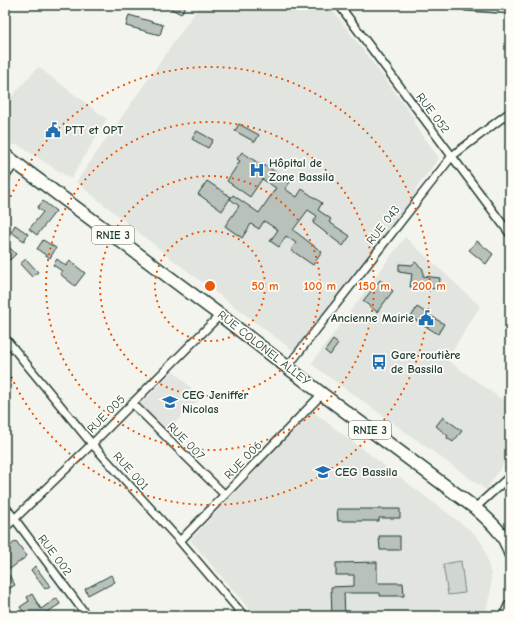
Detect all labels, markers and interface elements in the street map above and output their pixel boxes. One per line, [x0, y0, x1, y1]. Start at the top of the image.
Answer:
street label: RUE 052 [413, 90, 453, 136]
public building icon: PTT et OPT [44, 121, 62, 139]
place label: PTT et OPT [65, 123, 124, 137]
place label: Hôpital de Zone Bassila [269, 156, 334, 184]
hospital icon: Hôpital de Zone Bassila [248, 161, 266, 179]
street label: RUE 043 [363, 203, 403, 247]
road number: RNIE 3 [92, 226, 134, 244]
centre of rings [203, 279, 217, 293]
text: 50 m [251, 279, 279, 293]
text: 100 m [304, 279, 336, 293]
text: 150 m [358, 279, 390, 293]
text: 200 m [412, 279, 446, 293]
street label: RUE COLONEL ALLEY [215, 308, 314, 389]
public building icon: Ancienne Mairie [417, 309, 435, 327]
place label: Ancienne Mairie [331, 311, 414, 325]
place label: Gare routière de Bassila [391, 348, 461, 376]
bus stop icon: Gare routière de Bassila [370, 353, 388, 371]
place label: CEG Jeniffer Nicolas [182, 388, 248, 416]
street label: RUE 005 [84, 392, 128, 436]
school or university icon: CEG Jeniffer Nicolas [161, 393, 179, 411]
street label: RUE 007 [164, 419, 208, 463]
road number: RNIE 3 [349, 421, 391, 439]
street label: RUE 006 [221, 438, 265, 482]
street label: RUE 001 [110, 449, 152, 493]
school or university icon: CEG Bassila [314, 463, 332, 481]
place label: CEG Bassila [335, 465, 398, 479]
street label: RUE 002 [35, 532, 75, 578]

